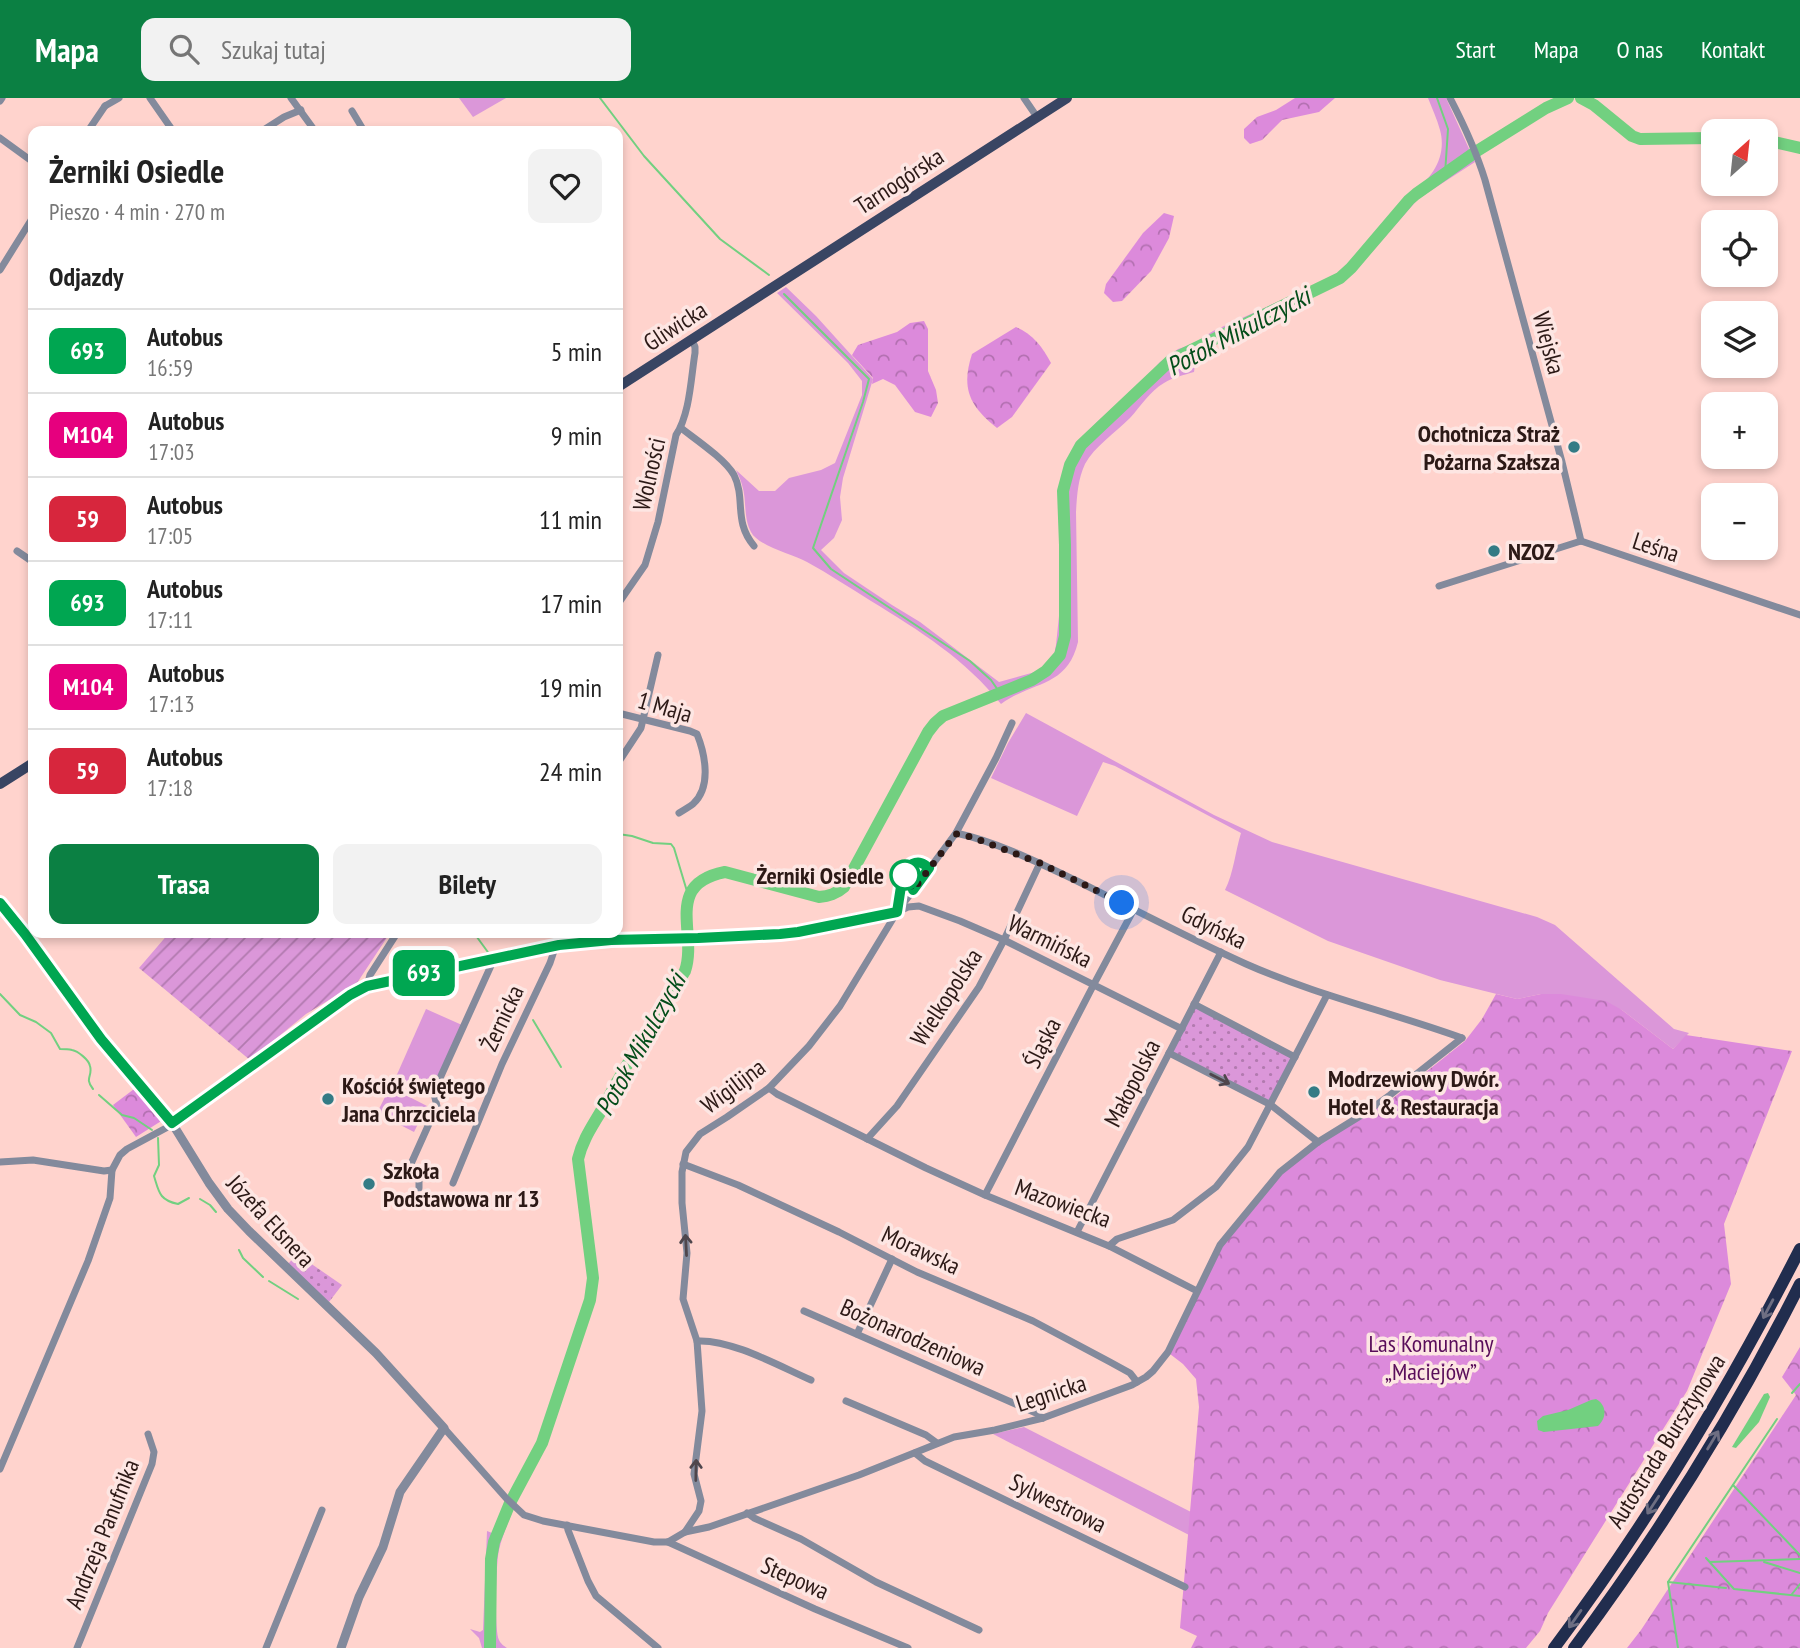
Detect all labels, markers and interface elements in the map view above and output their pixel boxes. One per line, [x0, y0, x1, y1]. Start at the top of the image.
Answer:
search box [141, 18, 631, 81]
text: Mapa [35, 28, 99, 71]
icon: search [165, 30, 203, 68]
text: Szukaj tutaj [221, 33, 326, 66]
text: Start [1455, 34, 1496, 65]
text: Mapa [1534, 34, 1579, 65]
text: O nas [1617, 34, 1663, 65]
text: Kontakt [1701, 34, 1765, 65]
north arrow [1701, 119, 1778, 196]
map controls [1701, 119, 1778, 560]
street label: Tarnogórska [849, 141, 949, 221]
text: Żerniki Osiedle [49, 149, 224, 192]
button: heart [528, 149, 602, 223]
text: Pieszo · 4 min · 270 m [49, 197, 225, 226]
button: locate [1701, 210, 1778, 287]
text: Odjazdy [49, 260, 123, 293]
water label: Potok Mikulczycki [1161, 278, 1318, 383]
street label: Gliwicka [637, 294, 713, 358]
button: layers [1701, 301, 1778, 378]
street label: Wiejska [1526, 308, 1572, 378]
text: Autobus [147, 320, 223, 353]
text: 693 [70, 335, 105, 366]
text: 5 min [551, 335, 602, 368]
text: 16:59 [147, 353, 193, 382]
button: + [1701, 392, 1778, 469]
text: Autobus [148, 404, 224, 437]
place label: Ochotnicza Straż Pożarna Szałsza [1418, 418, 1560, 477]
text: M104 [63, 419, 113, 450]
text: 9 min [551, 419, 602, 452]
street label: Wolności [626, 434, 672, 514]
text: 17:03 [148, 437, 195, 466]
marker: Ochotnicza Straż Pożarna Szałsza [1566, 439, 1582, 455]
button: − [1701, 483, 1778, 560]
text: Autobus [147, 488, 223, 521]
text: 59 [76, 503, 99, 534]
text: 11 min [539, 503, 602, 536]
text: 17:05 [147, 521, 193, 550]
street label: Leśna [1629, 525, 1683, 569]
place label: NZOZ [1508, 536, 1555, 567]
marker: NZOZ [1486, 543, 1502, 559]
text: Autobus [147, 572, 223, 605]
text: 693 [70, 587, 105, 618]
text: 17 min [540, 587, 602, 620]
text: 17:11 [147, 605, 193, 634]
text: Autobus [148, 656, 224, 689]
text: M104 [63, 671, 113, 702]
text: 19 min [539, 671, 602, 704]
street label: 1 Maja [634, 684, 696, 730]
text: 17:13 [148, 689, 195, 718]
text: Autobus [147, 740, 223, 773]
text: 59 [76, 755, 99, 786]
text: 24 min [539, 755, 602, 788]
text: 17:18 [147, 773, 193, 802]
button: Trasa [49, 844, 319, 924]
button: Bilety [333, 844, 602, 924]
place label: Żerniki Osiedle [756, 860, 884, 891]
marker: Żerniki Osiedle [890, 860, 920, 890]
your location [1104, 885, 1139, 920]
street label: Gdyńska [1176, 898, 1252, 956]
street label: Warmińska [1003, 907, 1097, 975]
street label: Wielkopolska [903, 943, 989, 1051]
line badge: 693 [384, 950, 464, 996]
text: 693 [407, 957, 441, 988]
water label: Potok Mikulczycki [587, 964, 694, 1121]
street label: Żernicka [473, 980, 531, 1056]
street label: Śląska [1016, 1013, 1068, 1073]
street label: Małopolska [1097, 1034, 1167, 1132]
street label: Wigilijna [695, 1052, 771, 1120]
place label: Modrzewiowy Dwór. Hotel & Restauracja [1328, 1063, 1499, 1122]
place label: Kościół świętego Jana Chrzciciela [341, 1070, 485, 1129]
one-way arrow [1209, 1073, 1230, 1087]
marker: Modrzewiowy Dwór. Hotel & Restauracja [1306, 1084, 1322, 1100]
marker: Kościół świętego Jana Chrzciciela [320, 1091, 336, 1107]
place label: Szkoła Podstawowa nr 13 [383, 1155, 540, 1214]
street label: Józefa Elsnera [220, 1167, 322, 1274]
street label: Mazowiecka [1011, 1171, 1115, 1235]
marker: Szkoła Podstawowa nr 13 [361, 1176, 377, 1192]
street label: Morawska [877, 1218, 965, 1282]
one-way arrow [679, 1234, 692, 1257]
street label: Bożonarodzeniowa [836, 1291, 990, 1383]
one-way arrow [1761, 1298, 1775, 1319]
park label: Las Komunalny „Maciejów” [1368, 1328, 1494, 1387]
street label: Autostrada Bursztynowa [1600, 1348, 1732, 1534]
street label: Legnicka [1012, 1367, 1090, 1419]
one-way arrow [1706, 1430, 1720, 1450]
street label: Andrzeja Panufnika [58, 1455, 146, 1613]
one-way arrow [689, 1459, 703, 1482]
street label: Sylwestrowa [1004, 1466, 1112, 1540]
one-way arrow [1646, 1495, 1660, 1514]
street label: Stepowa [756, 1549, 834, 1607]
one-way arrow [1568, 1609, 1582, 1628]

